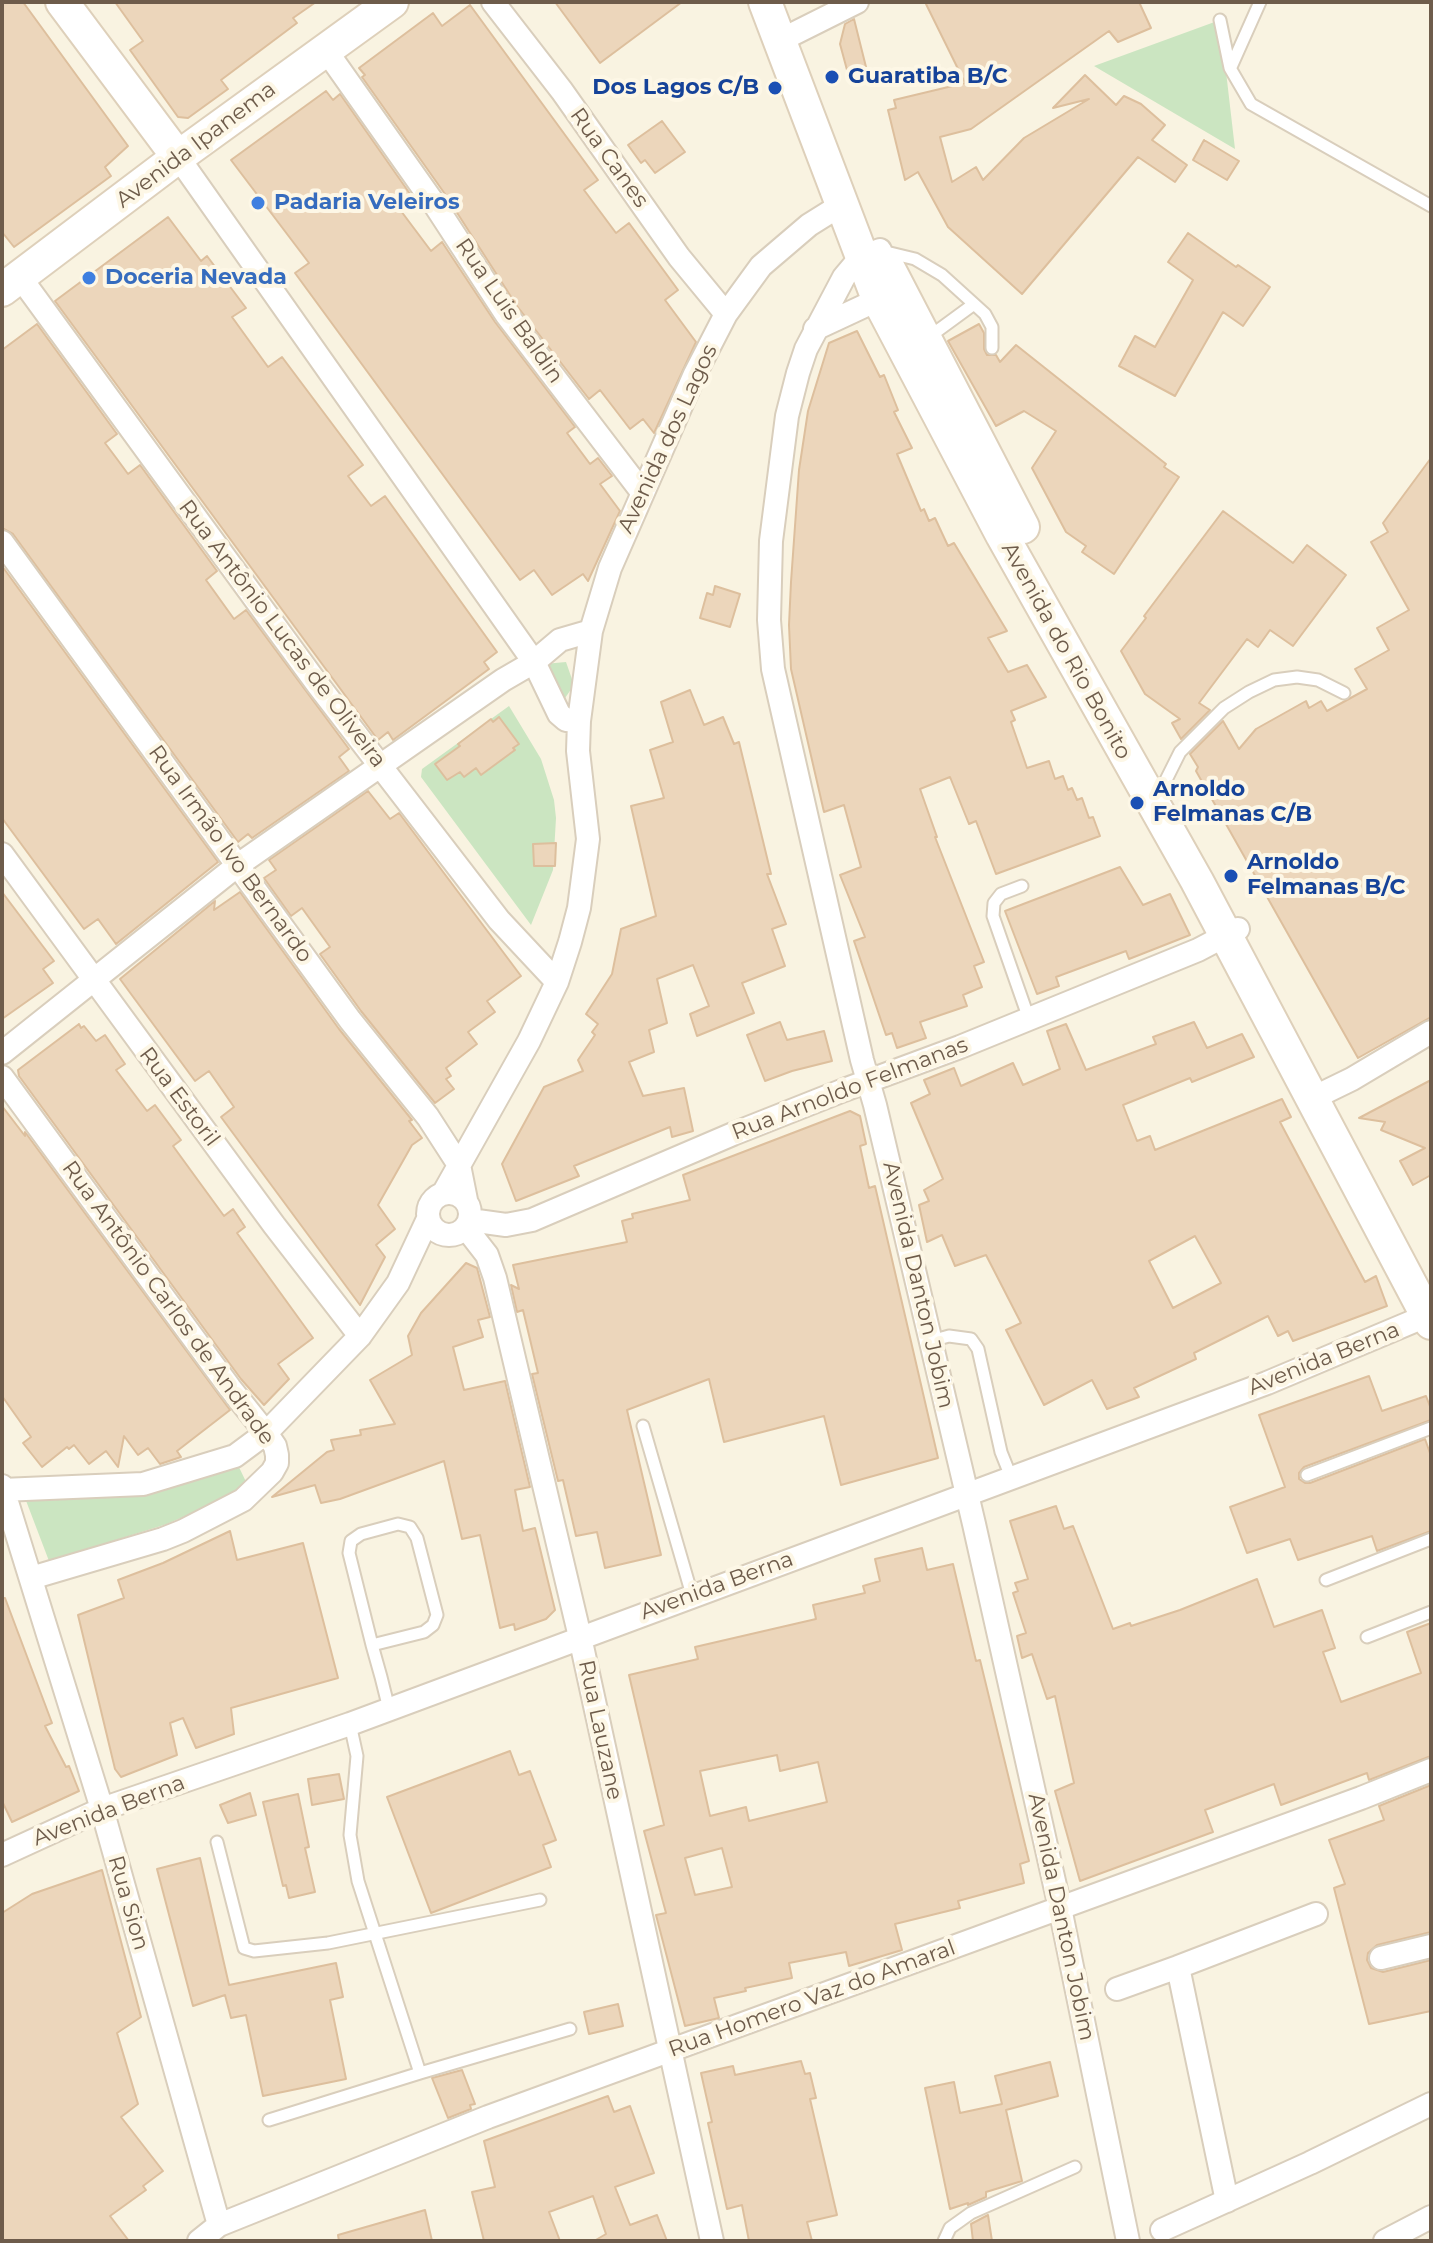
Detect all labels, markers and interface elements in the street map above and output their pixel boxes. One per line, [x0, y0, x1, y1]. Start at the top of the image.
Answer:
place label: Guaratiba B/C [848, 64, 1008, 90]
marker: Guaratiba B/C [823, 68, 841, 86]
place label: Dos Lagos C/B [592, 75, 759, 101]
street label: Avenida Ipanema [111, 76, 281, 214]
marker: Dos Lagos C/B [766, 79, 784, 97]
street label: Rua Canes [564, 103, 654, 213]
place label: Padaria Veleiros [274, 190, 460, 216]
marker: Padaria Veleiros [249, 194, 267, 212]
street label: Rua Luis Baldin [449, 234, 569, 388]
place label: Doceria Nevada [105, 265, 287, 291]
marker: Doceria Nevada [80, 269, 98, 287]
street label: Avenida dos Lagos [613, 340, 723, 538]
street label: Rua Antônio Lucas de Oliveira [173, 495, 391, 773]
street label: Avenida do Rio Bonito [995, 538, 1137, 764]
street label: Rua Irmão Ivo Bernardo [142, 740, 318, 968]
place label: Arnoldo Felmanas C/B [1153, 777, 1312, 828]
marker: Arnoldo Felmanas C/B [1128, 794, 1146, 812]
place label: Arnoldo Felmanas B/C [1247, 850, 1406, 902]
marker: Arnoldo Felmanas B/C [1222, 867, 1240, 885]
street label: Rua Arnoldo Felmanas [728, 1032, 972, 1146]
street label: Rua Estoril [133, 1042, 225, 1152]
street label: Rua Antônio Carlos de Andrade [56, 1156, 280, 1450]
street label: Avenida Danton Jobim [877, 1159, 959, 1411]
street label: Avenida Berna [1244, 1317, 1404, 1401]
street label: Avenida Berna [637, 1546, 797, 1626]
street label: Rua Lauzane [572, 1658, 628, 1802]
street label: Avenida Berna [29, 1770, 189, 1852]
street label: Avenida Danton Jobim [1022, 1791, 1100, 2043]
street label: Rua Sion [102, 1852, 154, 1954]
street label: Rua Homero Vaz do Amaral [665, 1935, 959, 2063]

